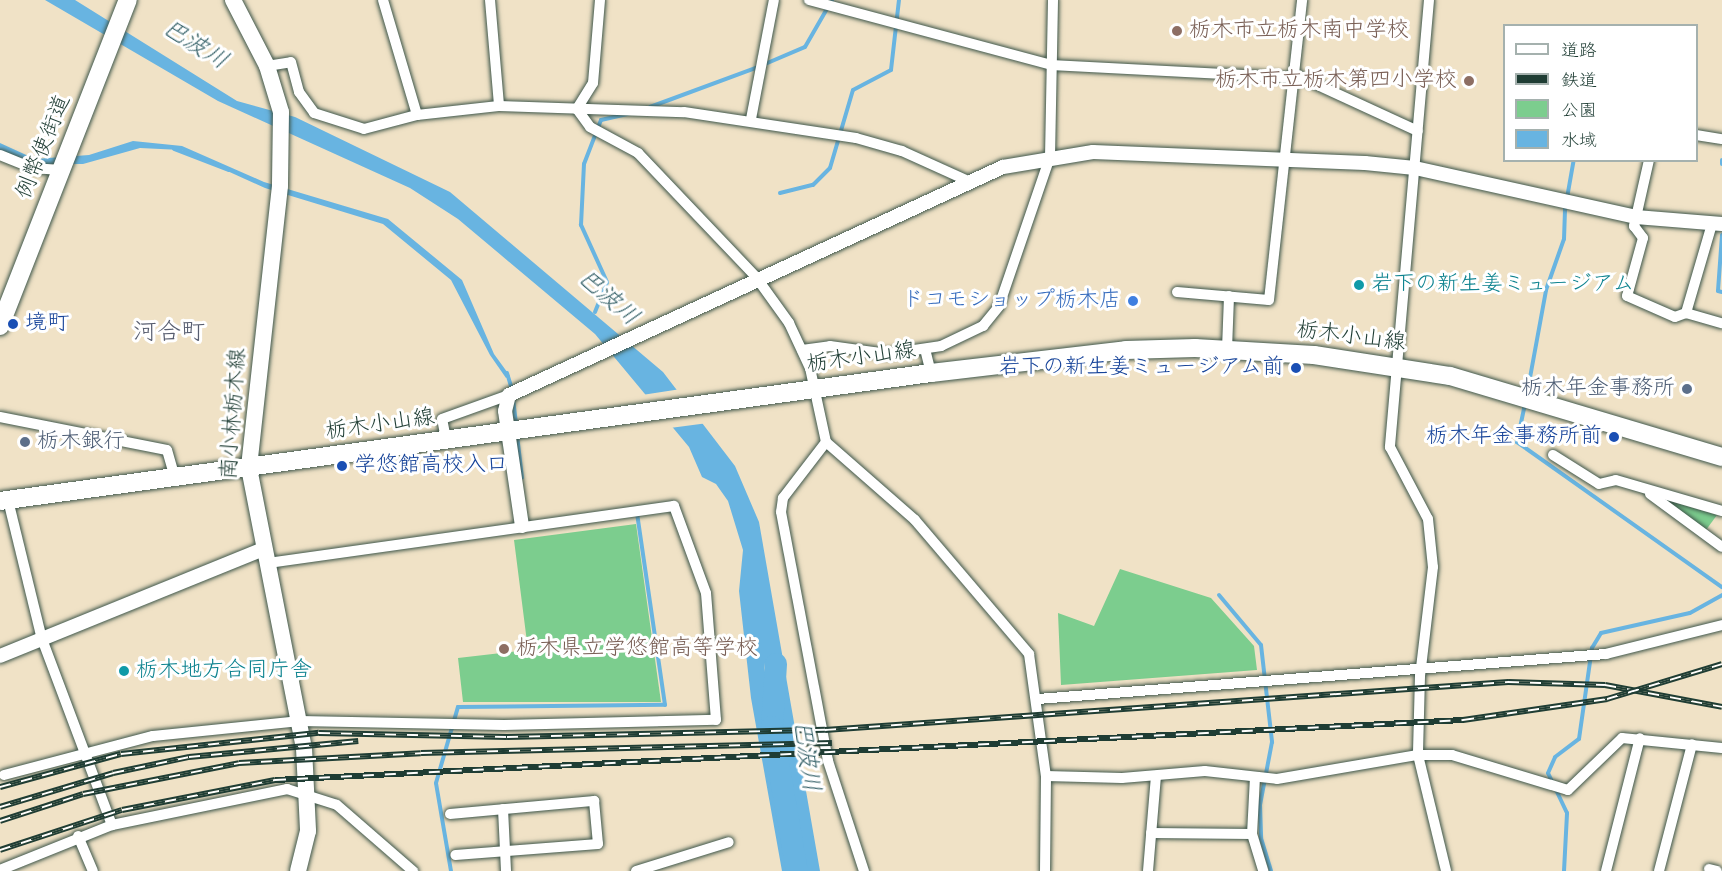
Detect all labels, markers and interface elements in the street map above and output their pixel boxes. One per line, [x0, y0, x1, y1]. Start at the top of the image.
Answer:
water label: 巴波川 [157, 14, 233, 76]
place label: 栃木市立栃木南中学校 [1189, 18, 1409, 44]
marker: 栃木市立栃木南中学校 [1170, 24, 1184, 38]
legend [1503, 24, 1698, 162]
text: 道路 [1561, 39, 1597, 63]
place label: 栃木市立栃木第四小学校 [1215, 68, 1457, 94]
text: 鉄道 [1561, 69, 1597, 93]
marker: 栃木市立栃木第四小学校 [1462, 74, 1476, 88]
street label: 例幣使街道 [11, 91, 77, 203]
text: 公園 [1561, 99, 1597, 123]
text: 水域 [1561, 129, 1597, 153]
water label: 巴波川 [571, 264, 645, 332]
place label: 岩下の新生姜ミュージアム [1371, 272, 1635, 298]
marker: 岩下の新生姜ミュージアム [1352, 278, 1366, 292]
place label: ドコモショップ栃木店 [901, 288, 1121, 314]
marker: ドコモショップ栃木店 [1126, 294, 1140, 308]
place label: 境町 [25, 311, 69, 337]
marker: 境町 [6, 317, 20, 331]
street label: 栃木小山線 [1295, 317, 1407, 357]
district label: 河合町 [133, 319, 205, 347]
street label: 栃木小山線 [805, 337, 917, 379]
street label: 南小林栃木線 [216, 347, 252, 481]
place label: 岩下の新生姜ミュージアム前 [998, 355, 1284, 381]
marker: 岩下の新生姜ミュージアム前 [1289, 361, 1303, 375]
place label: 栃木年金事務所 [1521, 376, 1675, 402]
marker: 栃木年金事務所 [1680, 382, 1694, 396]
street label: 栃木小山線 [324, 404, 436, 446]
place label: 栃木年金事務所前 [1426, 424, 1602, 450]
place label: 栃木銀行 [37, 429, 125, 455]
marker: 栃木年金事務所前 [1607, 430, 1621, 444]
marker: 栃木銀行 [18, 435, 32, 449]
place label: 学悠館高校入口 [354, 453, 508, 479]
marker: 学悠館高校入口 [335, 459, 349, 473]
place label: 栃木県立学悠館高等学校 [516, 636, 758, 662]
marker: 栃木県立学悠館高等学校 [497, 642, 511, 656]
place label: 栃木地方合同庁舎 [136, 658, 312, 684]
marker: 栃木地方合同庁舎 [117, 664, 131, 678]
water label: 巴波川 [787, 718, 825, 794]

